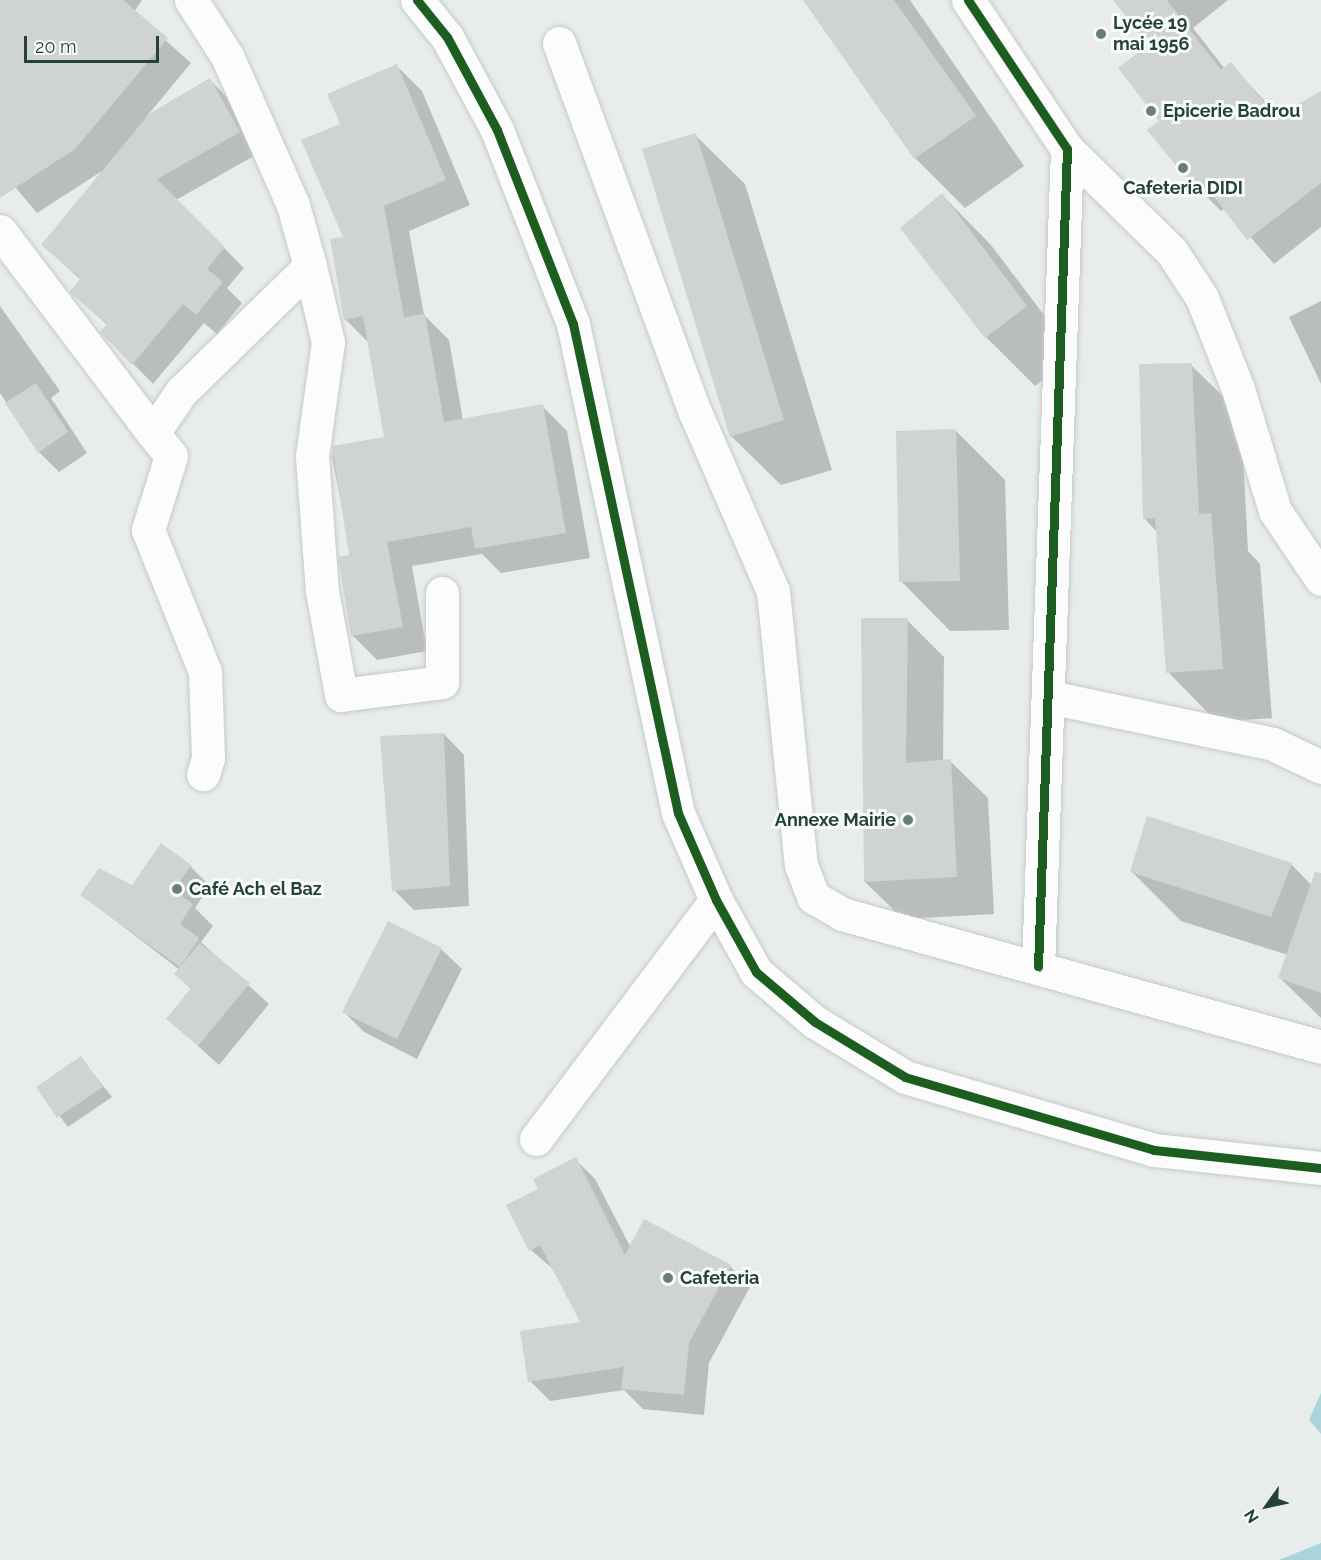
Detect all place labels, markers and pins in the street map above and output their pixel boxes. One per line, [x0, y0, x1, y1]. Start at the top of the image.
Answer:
place label: Lycée 19 mai 1956 [1113, 13, 1189, 56]
marker: Lycée 19 mai 1956 [1094, 27, 1108, 41]
place label: Epicerie Badrou [1163, 100, 1300, 122]
marker: Epicerie Badrou [1144, 104, 1158, 118]
marker: Cafeteria DIDI [1176, 161, 1190, 175]
place label: Cafeteria DIDI [1123, 177, 1243, 199]
place label: Annexe Mairie [775, 809, 896, 831]
marker: Annexe Mairie [901, 813, 915, 827]
place label: Café Ach el Baz [189, 878, 323, 900]
marker: Café Ach el Baz [170, 882, 184, 896]
place label: Cafeteria [680, 1267, 759, 1289]
marker: Cafeteria [661, 1271, 675, 1285]

